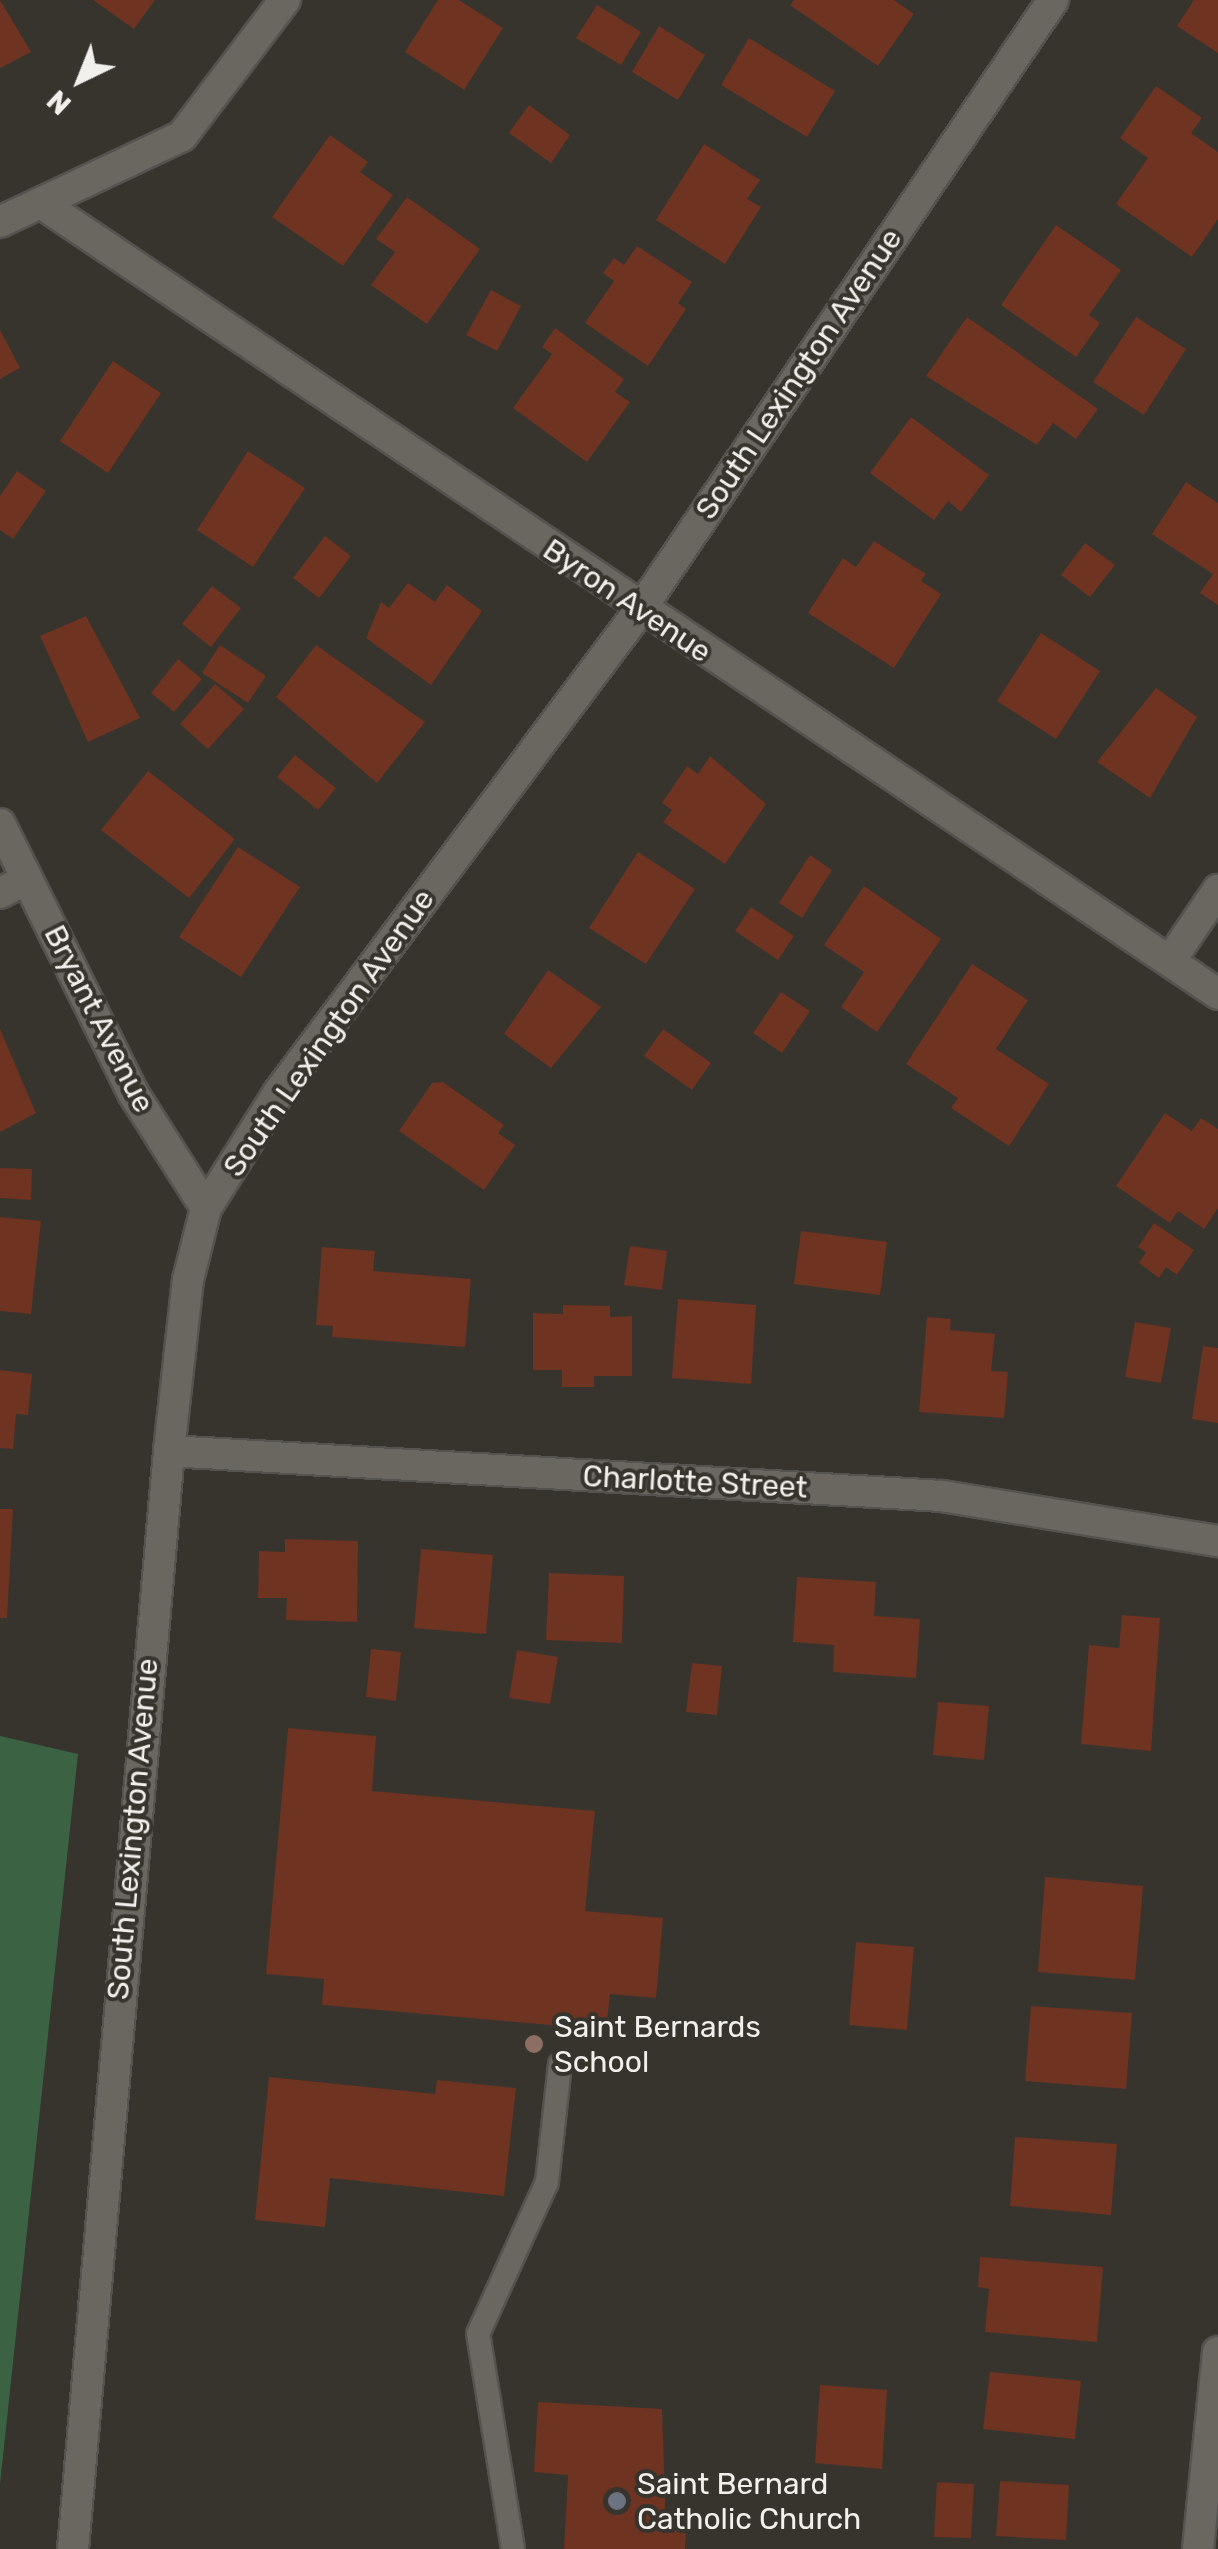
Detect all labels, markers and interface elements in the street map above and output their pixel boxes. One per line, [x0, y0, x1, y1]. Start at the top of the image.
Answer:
north arrow [30, 30, 130, 130]
text: N [41, 83, 78, 121]
street label: South Lexington Avenue [688, 222, 910, 526]
street label: Byron Avenue [536, 531, 718, 671]
street label: South Lexington Avenue [216, 882, 442, 1184]
street label: Bryant Avenue [36, 919, 162, 1119]
street label: Charlotte Street [582, 1458, 808, 1506]
street label: South Lexington Avenue [100, 1656, 166, 2002]
place label: Saint Bernards School [554, 2009, 761, 2080]
marker: Saint Bernards School [523, 2033, 545, 2055]
place label: Saint Bernard Catholic Church [637, 2466, 861, 2536]
marker: Saint Bernard Catholic Church [606, 2490, 628, 2512]

